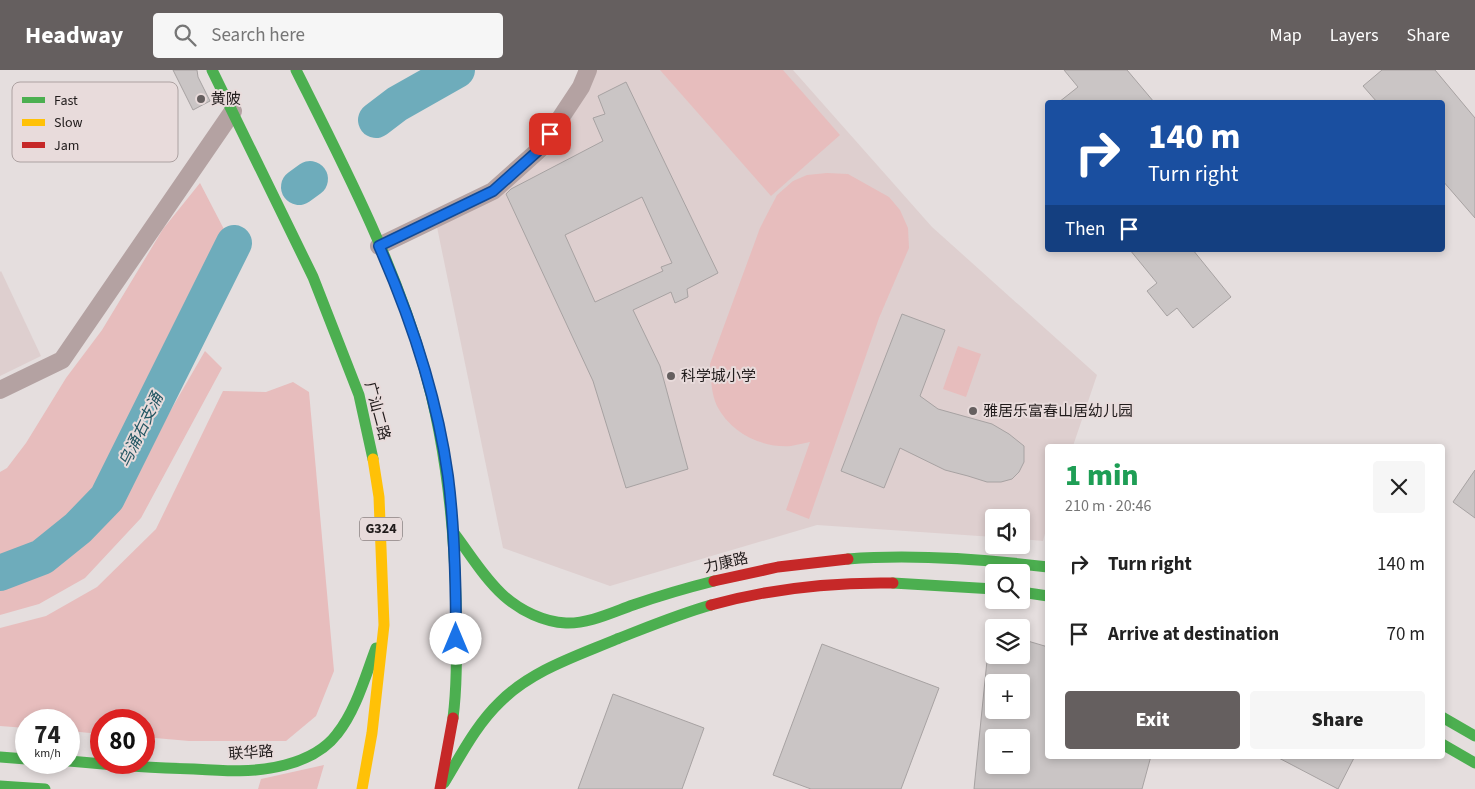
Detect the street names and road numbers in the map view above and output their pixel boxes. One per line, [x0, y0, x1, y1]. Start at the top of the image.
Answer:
street label: 广汕二路 [359, 379, 395, 443]
road number: G324 [360, 518, 402, 540]
street label: 力康路 [702, 548, 750, 578]
street label: 联华路 [228, 741, 274, 765]

